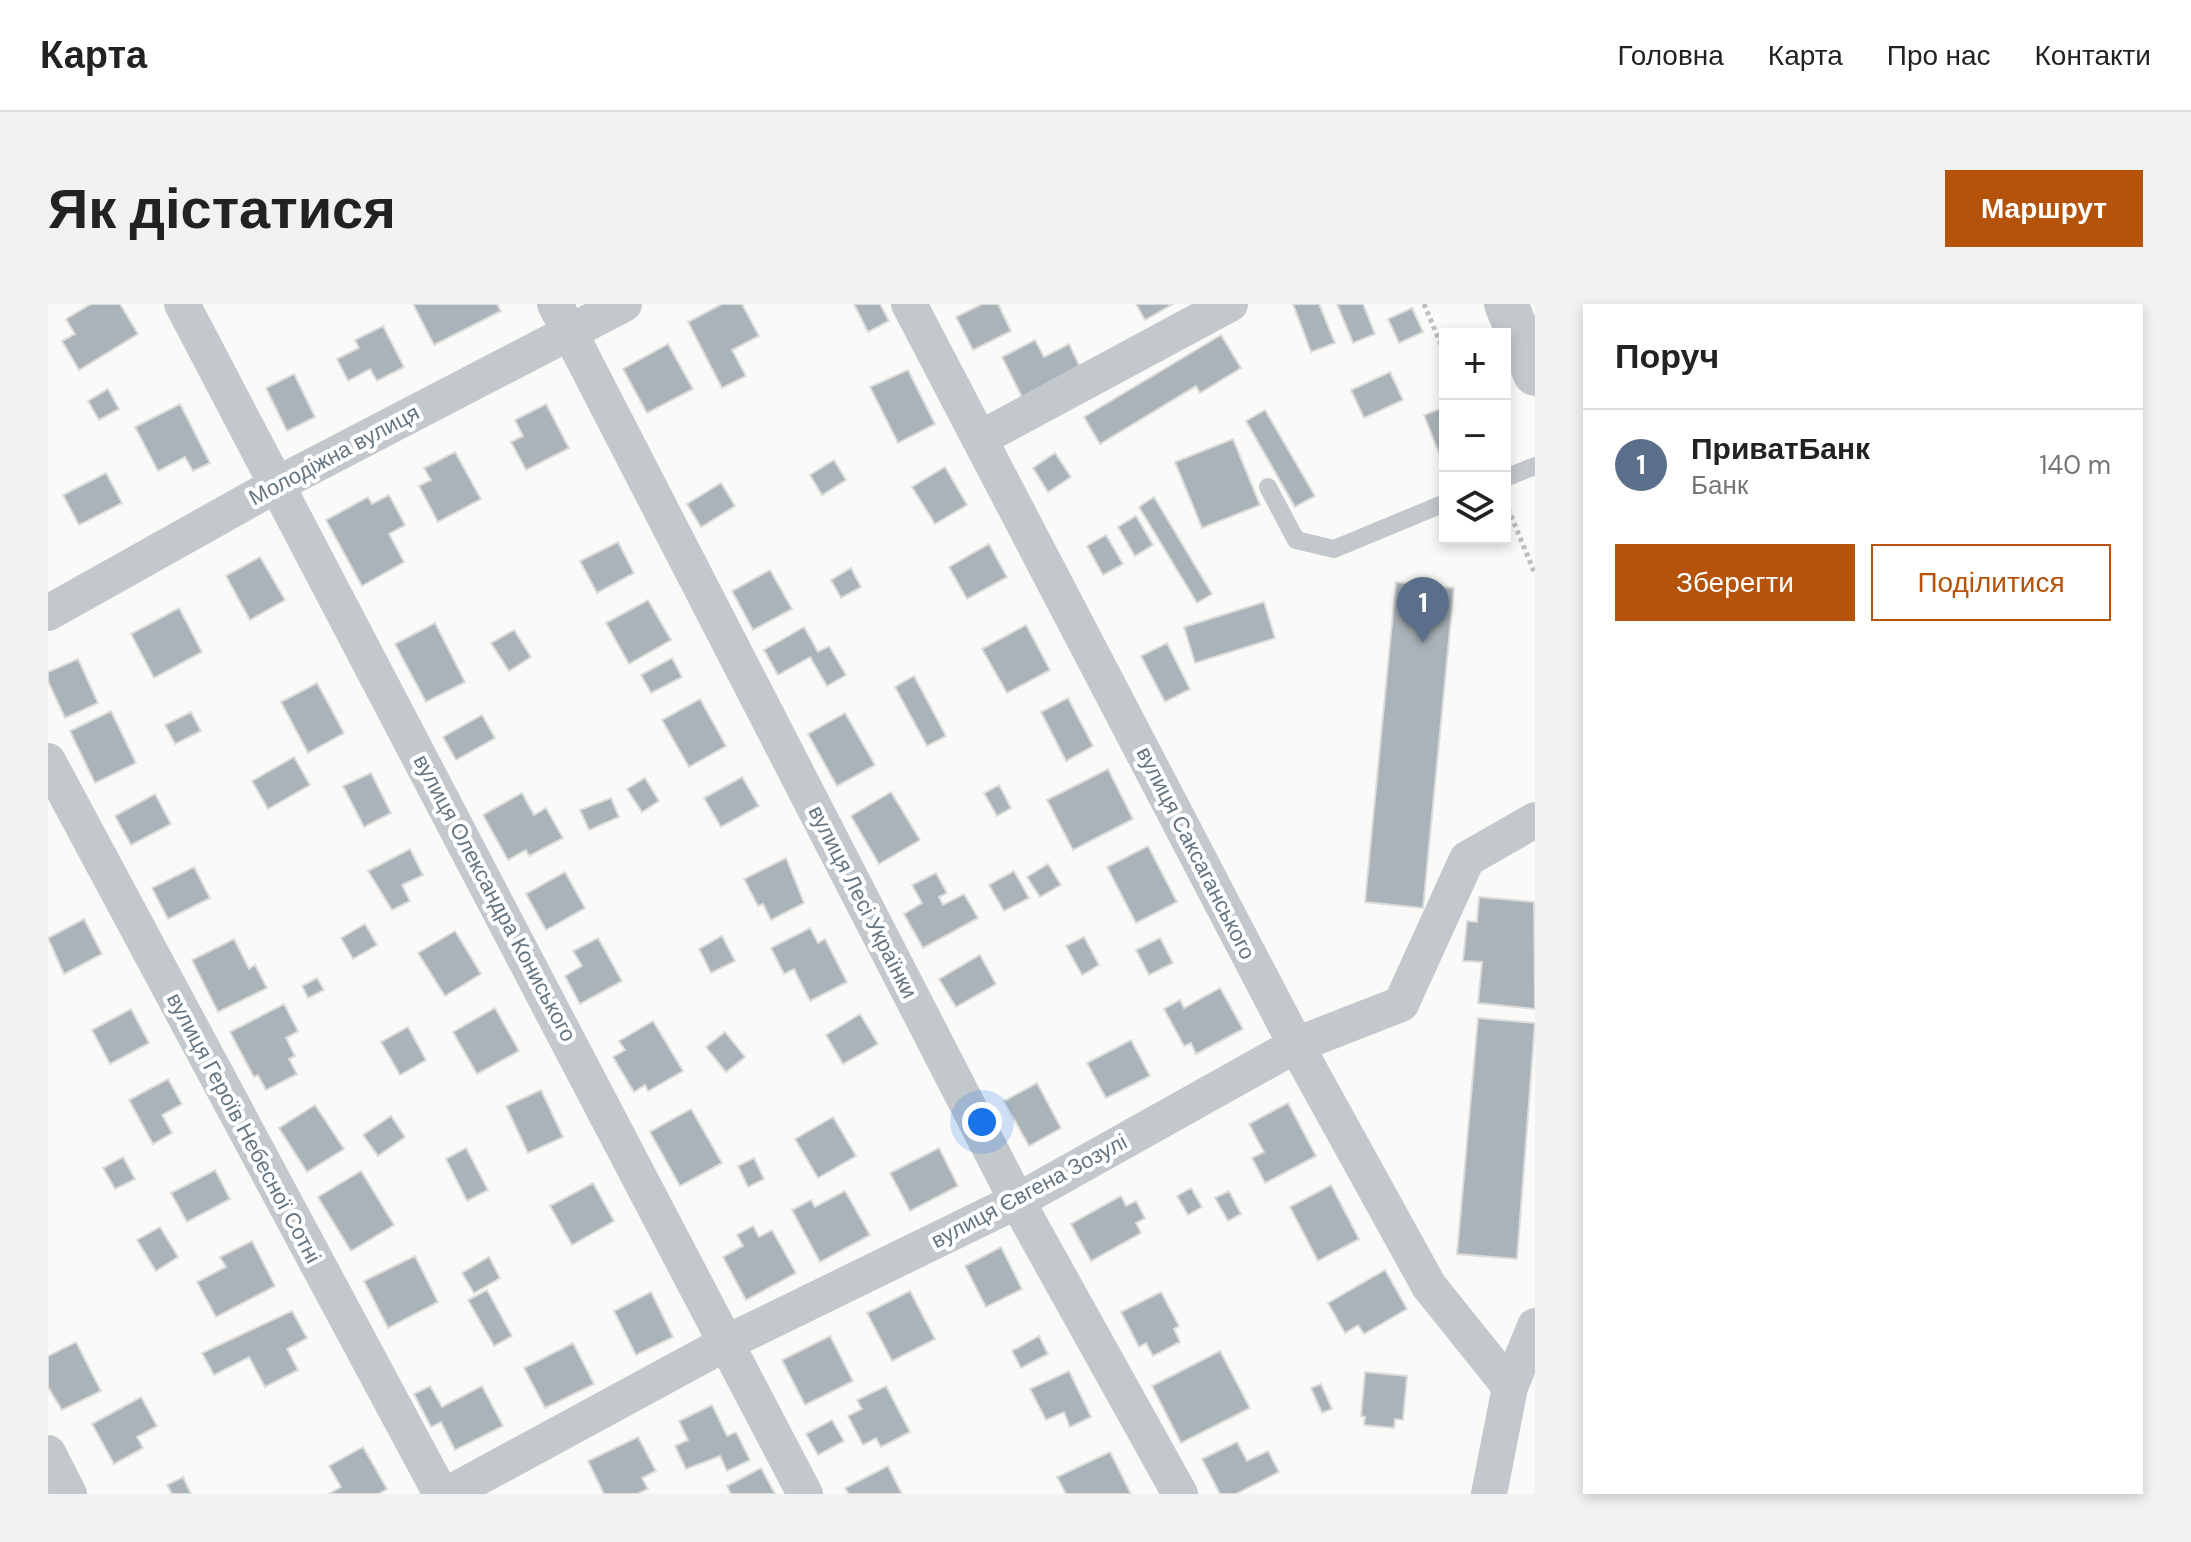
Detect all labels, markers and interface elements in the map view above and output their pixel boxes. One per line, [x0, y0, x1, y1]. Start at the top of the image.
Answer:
text: Карта [40, 30, 147, 80]
text: Головна [1617, 37, 1724, 74]
text: Карта [1768, 37, 1843, 74]
text: Про нас [1887, 37, 1991, 74]
text: Контакти [2035, 37, 2151, 74]
button: Маршрут [1945, 170, 2143, 247]
text: Як дістатися [48, 172, 396, 245]
map controls [1439, 328, 1511, 544]
button: + [1439, 328, 1511, 400]
text: Поруч [1615, 334, 1719, 379]
street label: Молодіжна вулиця [244, 398, 424, 512]
button: − [1439, 400, 1511, 472]
text: ПриватБанк [1691, 429, 1870, 468]
text: 1 [1636, 448, 1646, 482]
text: 140 m [2039, 448, 2111, 482]
text: Банк [1691, 468, 1748, 502]
button: layers [1439, 472, 1511, 544]
button: Зберегти [1615, 544, 1855, 621]
button: Поділитися [1871, 544, 2111, 621]
pin: 1 [1397, 577, 1449, 643]
street label: вулиця Саксаганського [1130, 742, 1262, 964]
street label: вулиця Олександра Кониського [407, 749, 583, 1047]
street label: вулиця Лесі Українки [802, 801, 924, 1003]
street label: вулиця Героїв Небесної Сотні [160, 988, 328, 1268]
your location [962, 1102, 1002, 1142]
street label: вулиця Євгена Зозулі [926, 1127, 1132, 1255]

